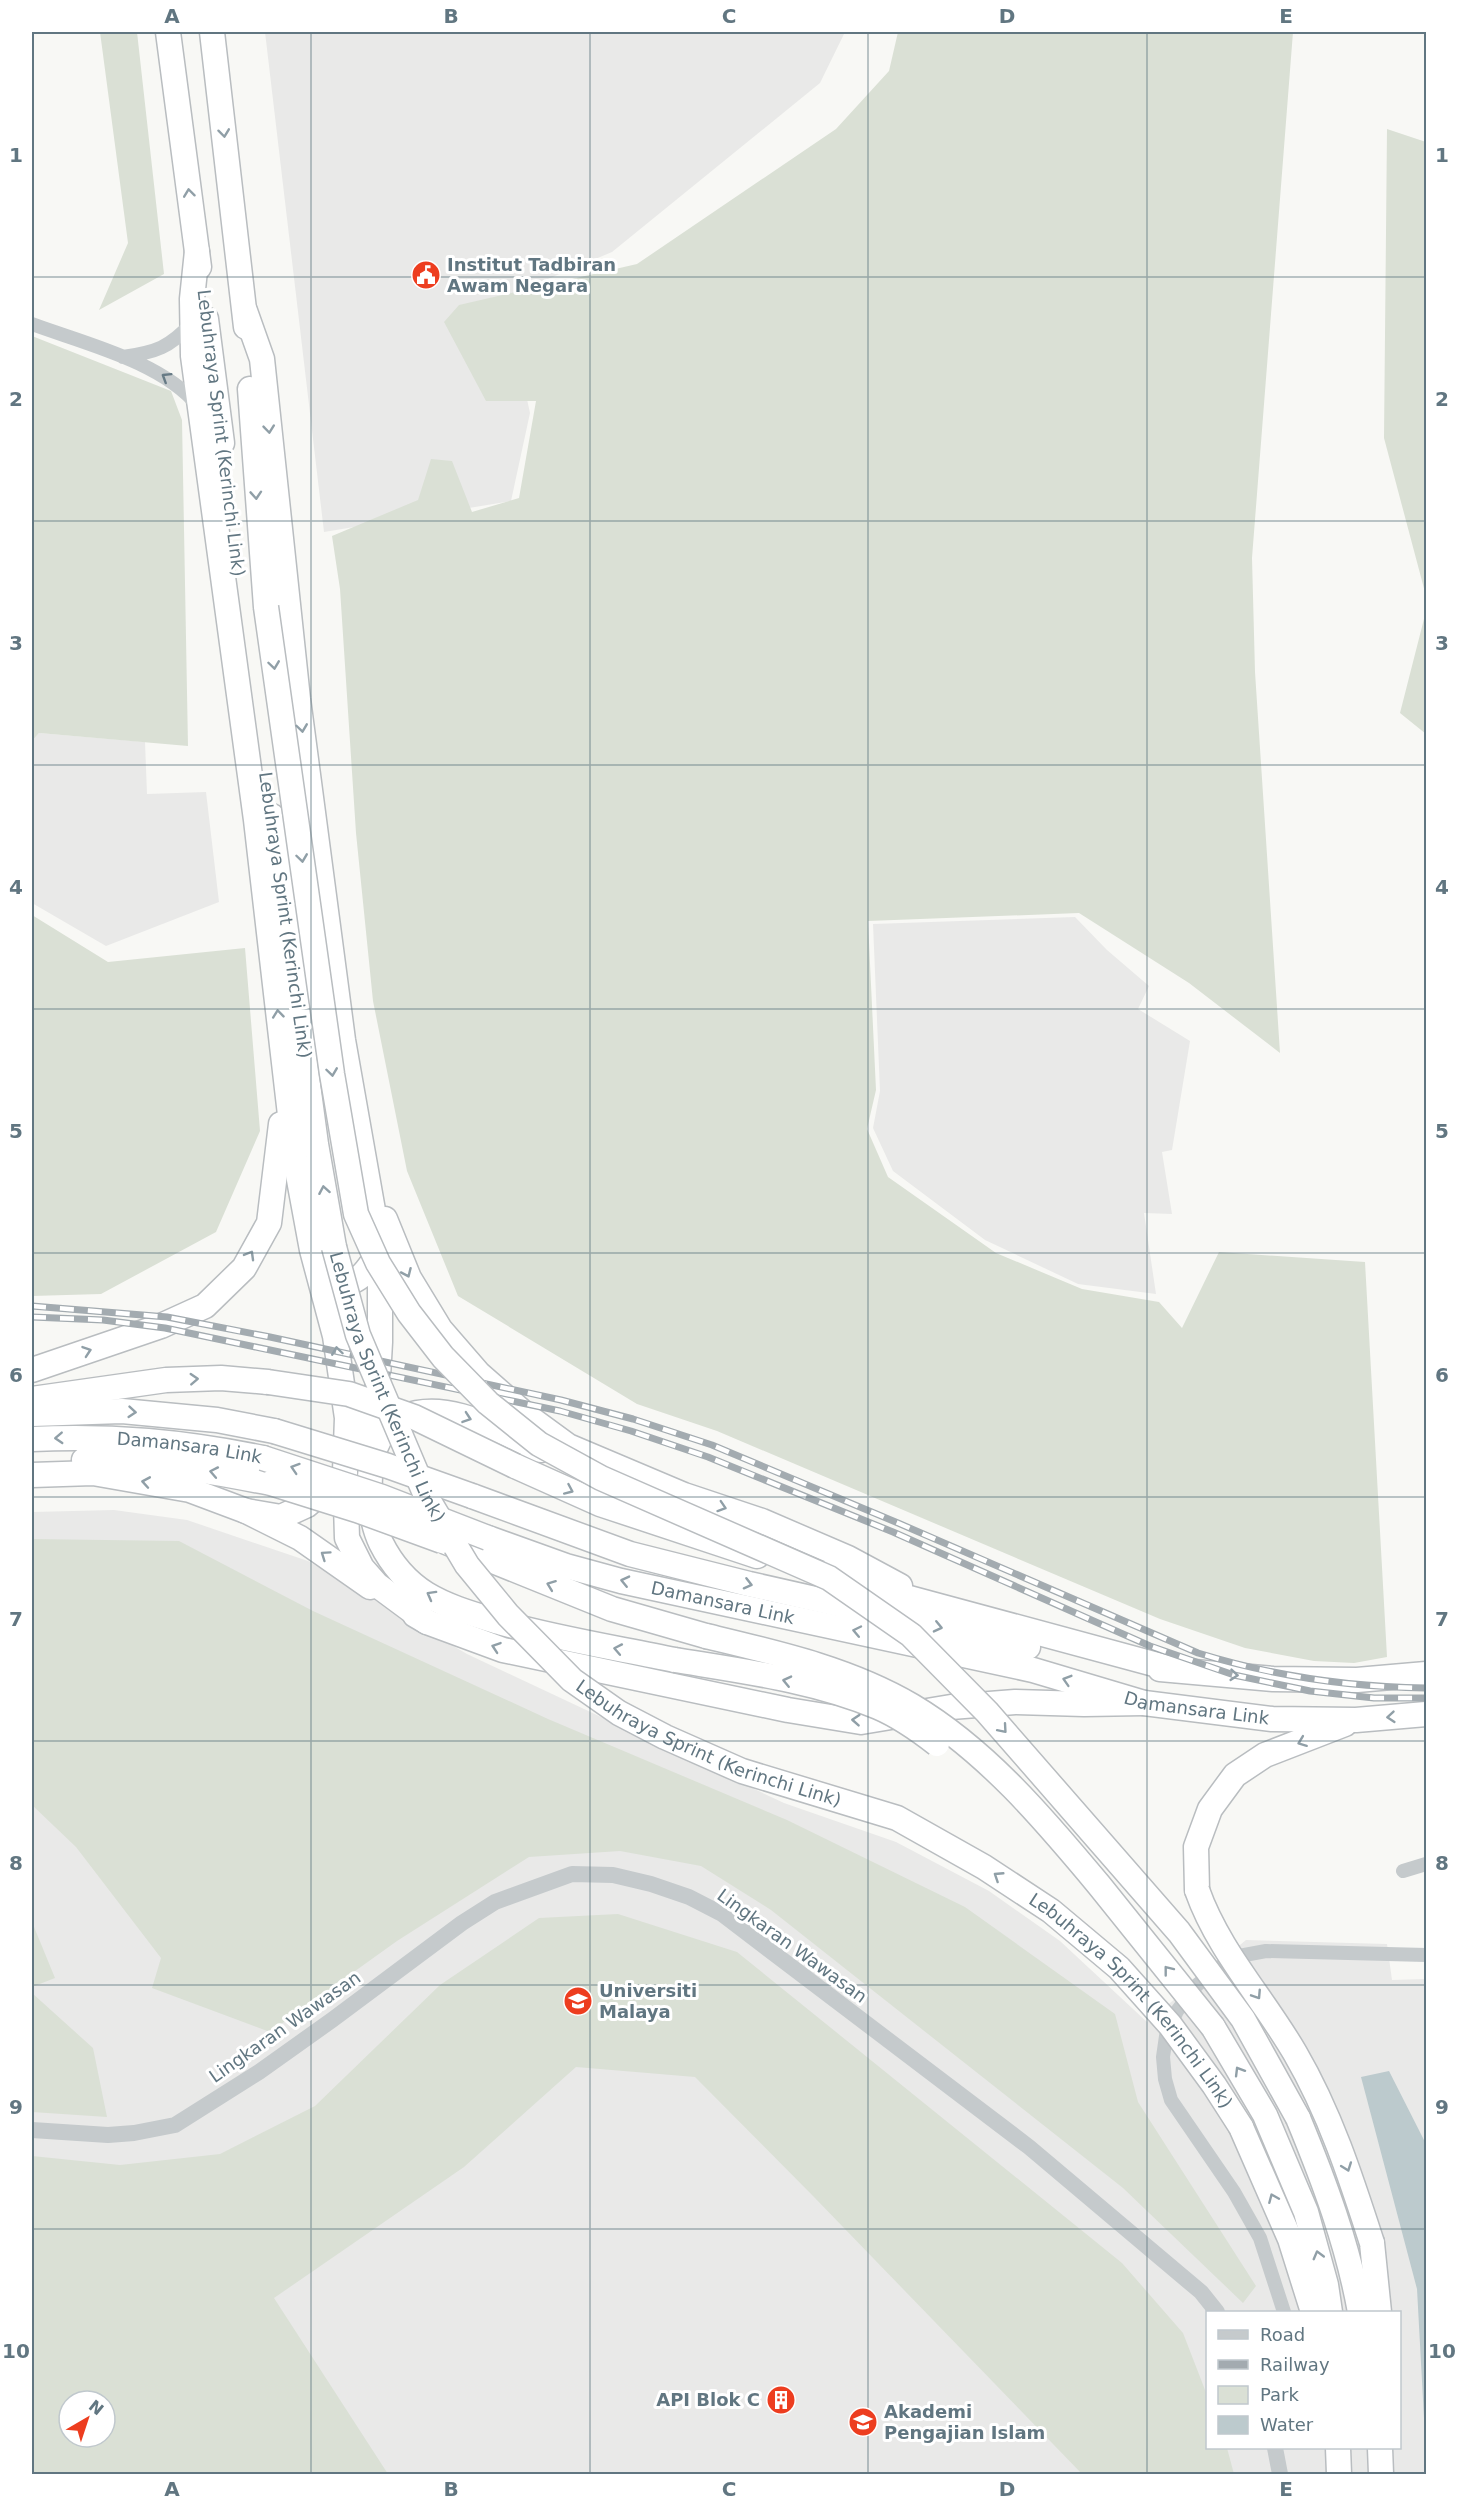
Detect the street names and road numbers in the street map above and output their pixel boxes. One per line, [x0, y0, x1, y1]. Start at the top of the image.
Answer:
street label: Lebuhraya Sprint (Kerinchi Link) [193, 288, 250, 578]
street label: Lebuhraya Sprint (Kerinchi Link) [255, 770, 316, 1060]
street label: Lebuhraya Sprint (Kerinchi Link) [326, 1249, 450, 1526]
street label: Damansara Link [116, 1428, 264, 1468]
street label: Damansara Link [649, 1577, 797, 1628]
street label: Lebuhraya Sprint (Kerinchi Link) [572, 1675, 844, 1810]
street label: Damansara Link [1122, 1687, 1271, 1729]
street label: Lingkaran Wawasan [713, 1884, 871, 2007]
street label: Lebuhraya Sprint (Kerinchi Link) [1025, 1888, 1237, 2112]
street label: Lingkaran Wawasan [205, 1966, 364, 2087]

